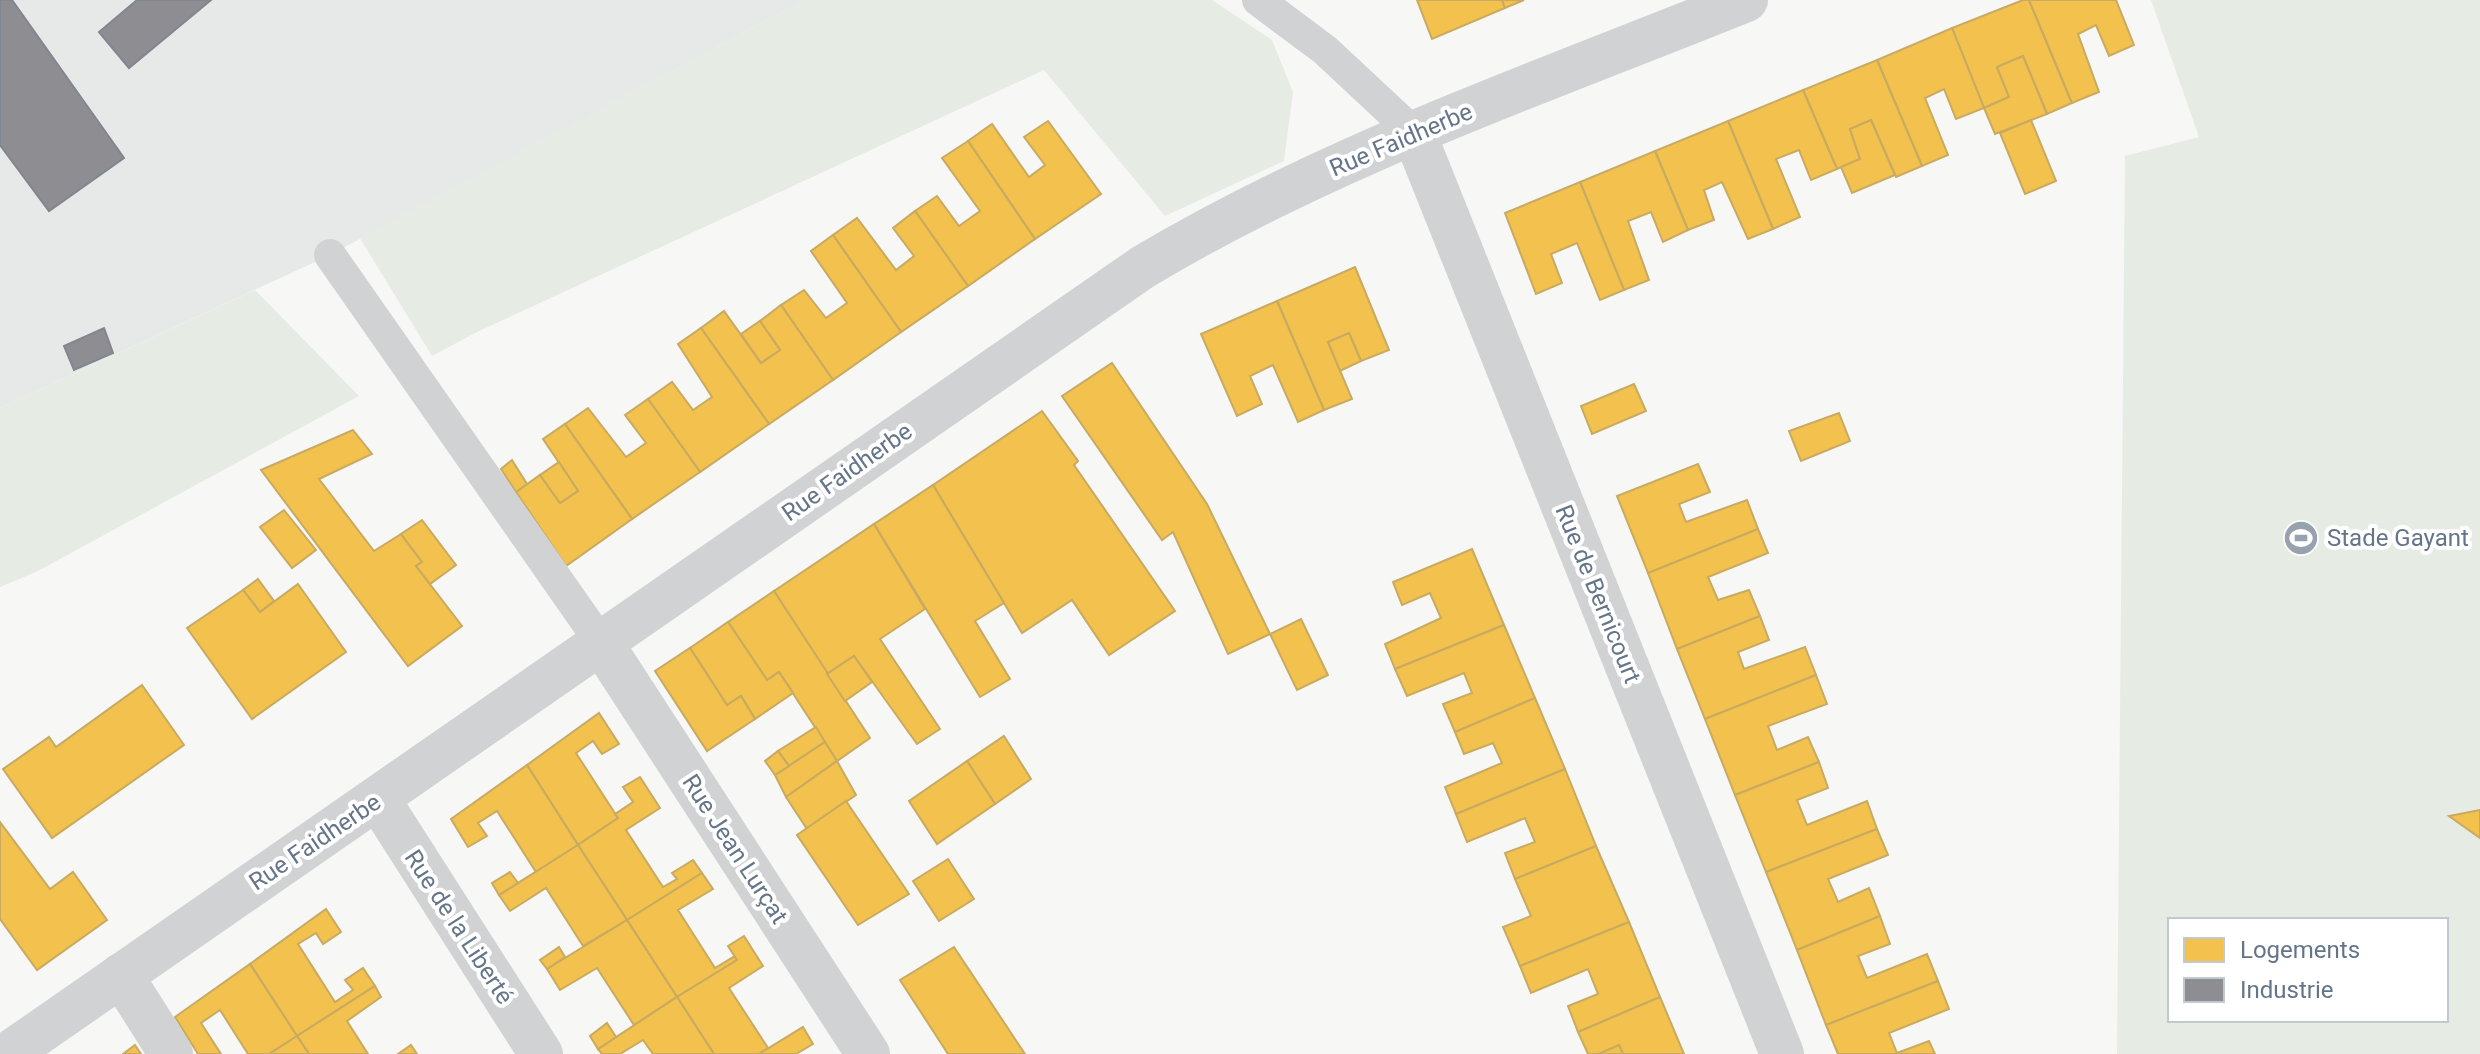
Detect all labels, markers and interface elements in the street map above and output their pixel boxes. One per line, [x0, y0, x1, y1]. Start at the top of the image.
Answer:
street label: Rue Faidherbe [1325, 97, 1477, 183]
street label: Rue Faidherbe [777, 417, 917, 527]
street label: Rue de Bernicourt [1549, 501, 1647, 687]
sports icon: Stade Gayant [2282, 519, 2320, 557]
place label: Stade Gayant [2327, 524, 2469, 552]
street label: Rue Jean Lurçat [676, 769, 794, 929]
street label: Rue Faidherbe [244, 788, 386, 896]
street label: Rue de la Liberté [399, 845, 519, 1009]
legend [2168, 918, 2448, 1022]
text: Logements [2240, 936, 2360, 964]
text: Industrie [2240, 976, 2333, 1004]

